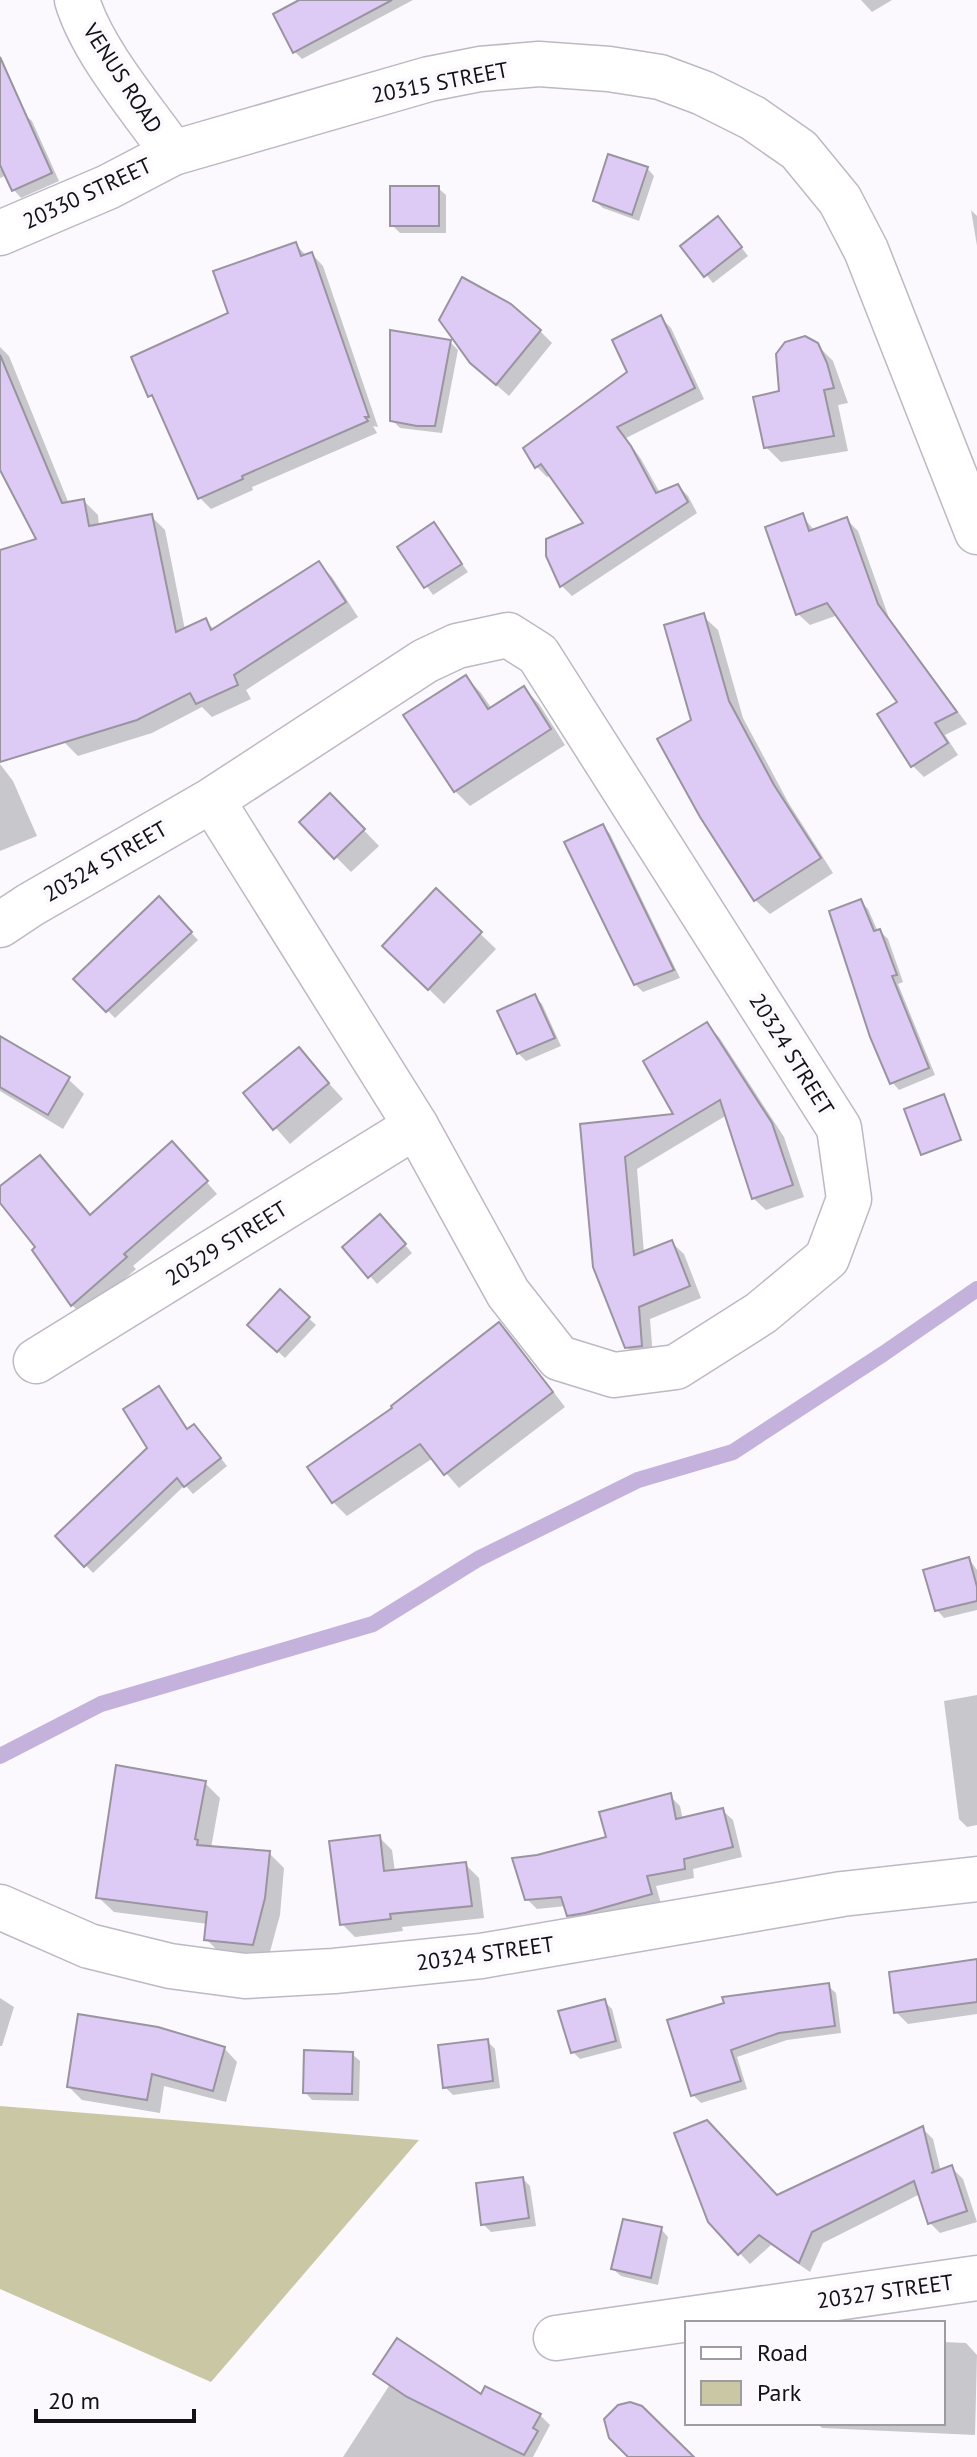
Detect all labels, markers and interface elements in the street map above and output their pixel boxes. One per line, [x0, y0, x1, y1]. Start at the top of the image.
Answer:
street label: VENUS ROAD [77, 17, 169, 138]
street label: 20315 STREET [369, 55, 511, 109]
street label: 20330 STREET [18, 151, 156, 235]
street label: 20324 STREET [38, 814, 172, 908]
street label: 20324 STREET [743, 988, 841, 1120]
street label: 20329 STREET [160, 1194, 292, 1292]
street label: 20324 STREET [414, 1929, 556, 1977]
street label: 20327 STREET [815, 2268, 955, 2314]
legend [685, 2321, 945, 2425]
text: Road [757, 2337, 808, 2368]
scale bar [36, 2373, 194, 2423]
text: Park [757, 2377, 802, 2408]
text: 20 m [48, 2385, 100, 2416]

